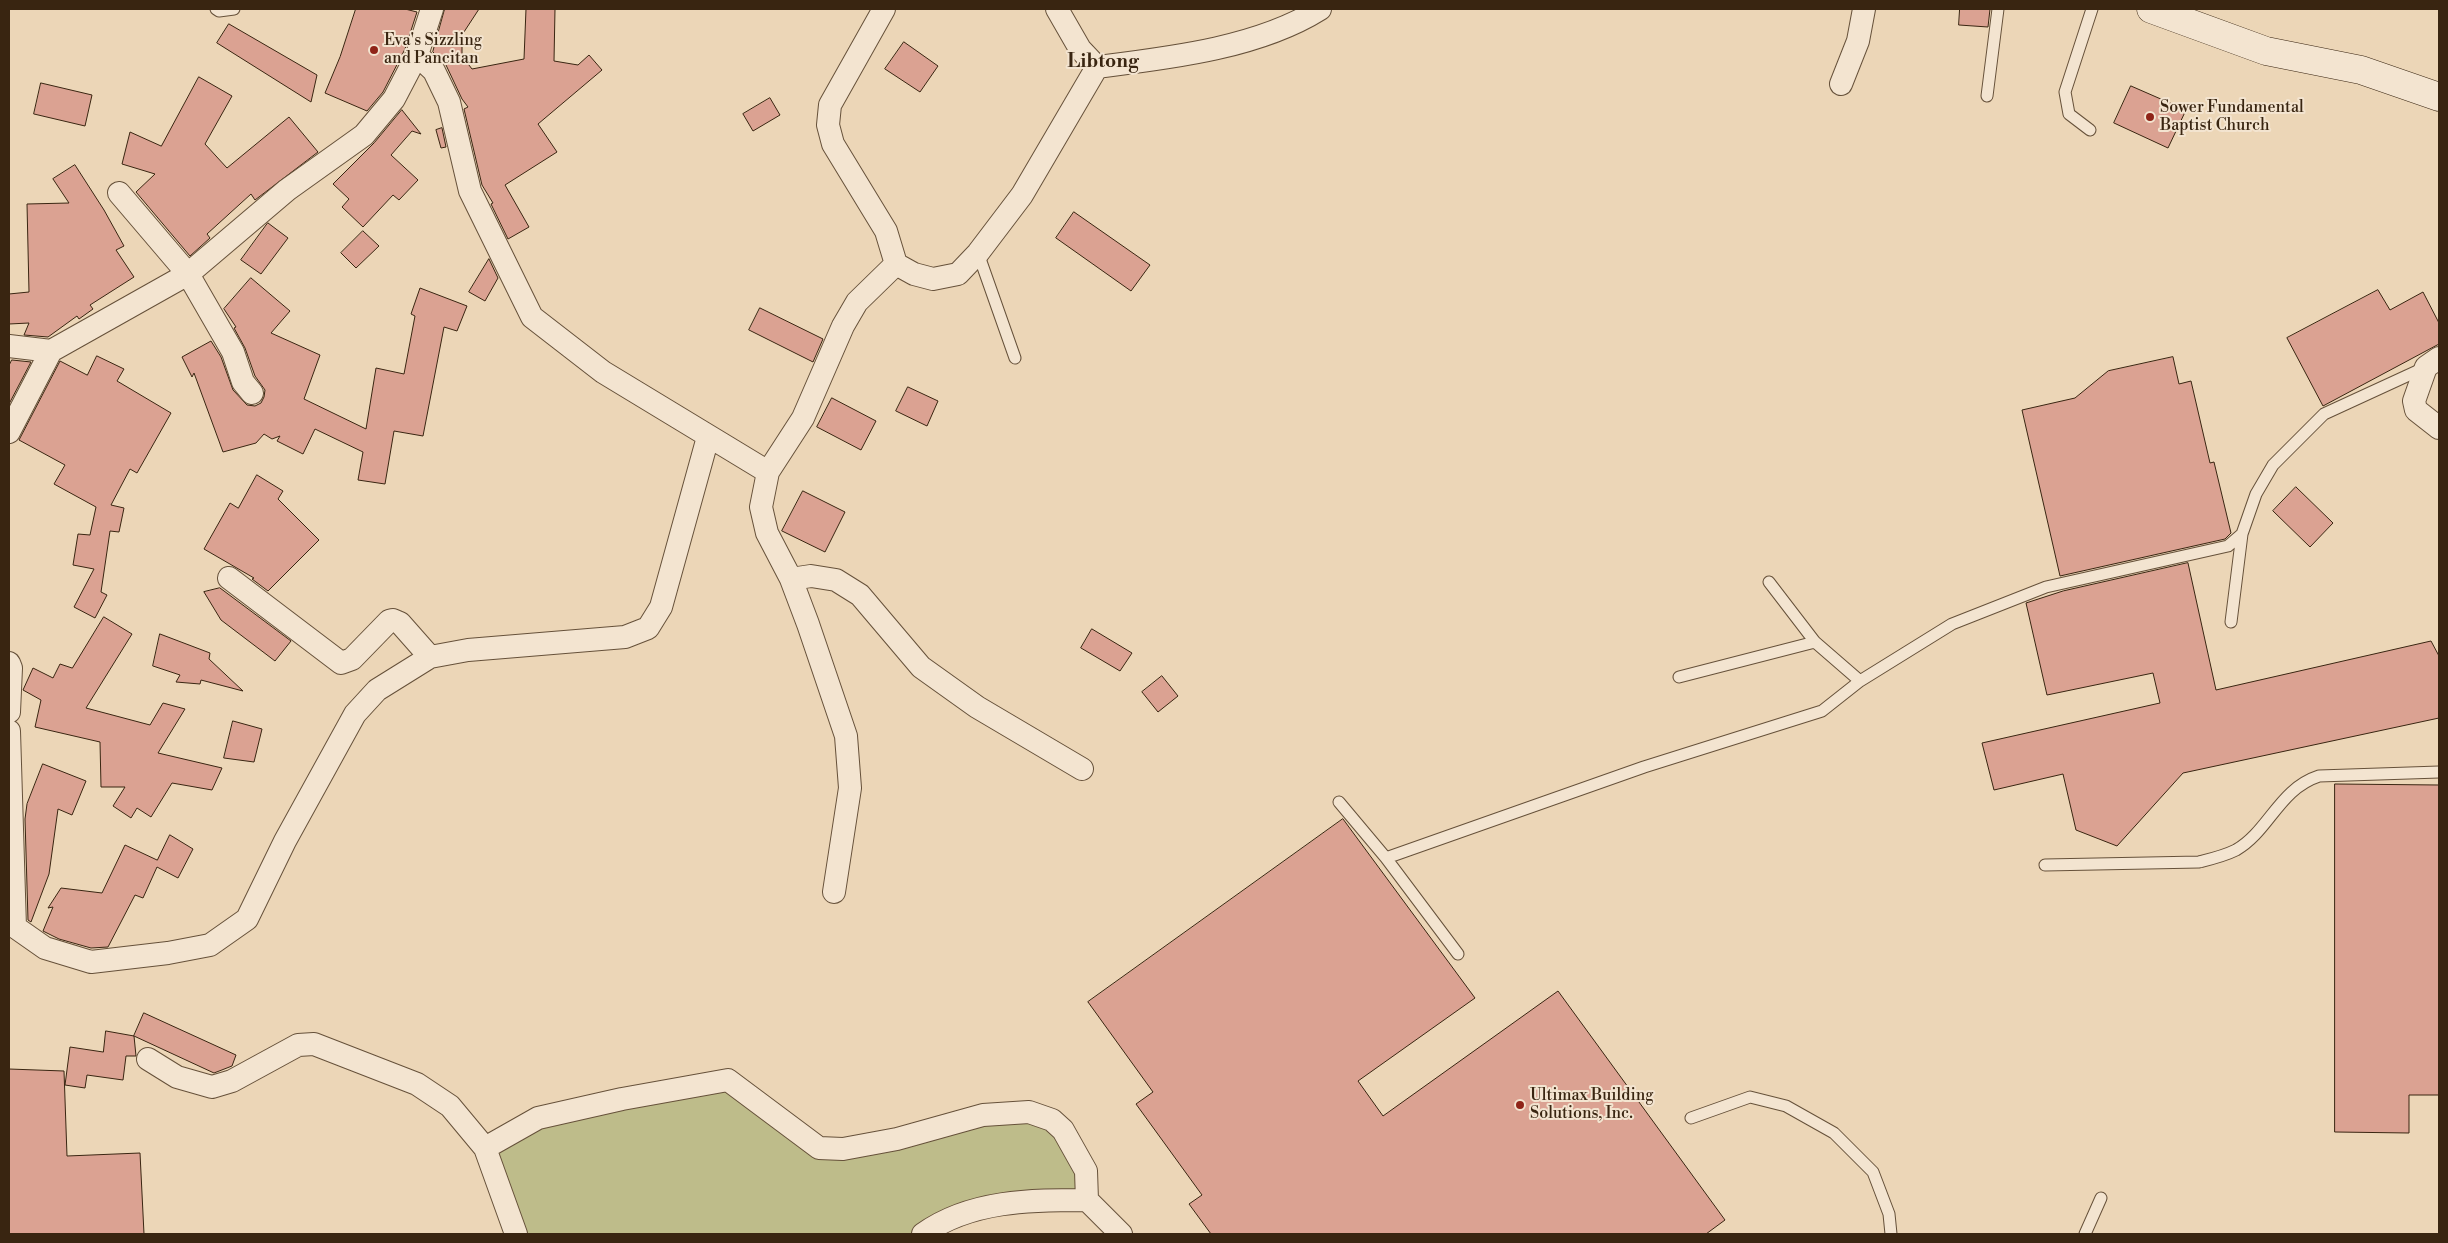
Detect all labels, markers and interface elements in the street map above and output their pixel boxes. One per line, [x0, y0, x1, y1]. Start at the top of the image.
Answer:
place label: Eva's Sizzling and Pancitan [384, 31, 482, 69]
marker: Eva's Sizzling and Pancitan [368, 44, 380, 56]
district label: Libtong [1067, 51, 1139, 73]
place label: Sower Fundamental Baptist Church [2160, 98, 2304, 136]
marker: Sower Fundamental Baptist Church [2144, 111, 2156, 123]
place label: Ultimax Building Solutions, Inc. [1530, 1086, 1654, 1124]
marker: Ultimax Building Solutions, Inc. [1514, 1099, 1526, 1111]

